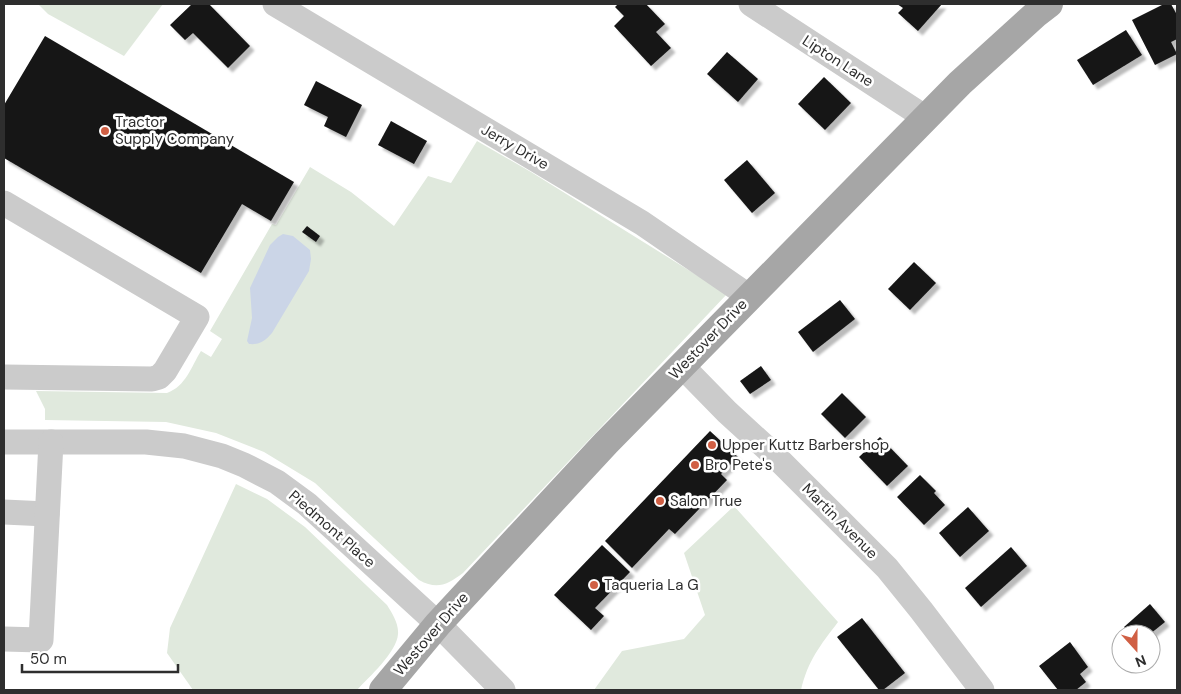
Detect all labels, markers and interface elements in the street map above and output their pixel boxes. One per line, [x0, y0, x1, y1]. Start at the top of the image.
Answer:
street label: Lipton Lane [799, 31, 877, 91]
place label: Tractor Supply Company [115, 112, 235, 149]
street label: Jerry Drive [478, 120, 552, 174]
marker: Tractor Supply Company [99, 125, 111, 137]
street label: Westover Drive [664, 294, 752, 384]
place label: Upper Kuttz Barbershop [722, 435, 889, 455]
marker: Upper Kuttz Barbershop [706, 439, 718, 451]
place label: Bro Pete's [705, 455, 772, 475]
marker: Bro Pete's [689, 459, 701, 471]
street label: Martin Avenue [798, 479, 882, 563]
street label: Piedmont Place [285, 486, 379, 572]
place label: Salon True [670, 491, 742, 511]
marker: Salon True [654, 495, 666, 507]
place label: Taqueria La G [604, 575, 699, 595]
marker: Taqueria La G [588, 579, 600, 591]
street label: Westover Drive [389, 588, 473, 680]
north arrow [1111, 624, 1161, 674]
scale bar [22, 642, 179, 674]
text: 50 m [30, 649, 67, 669]
text: N [1133, 651, 1149, 671]

